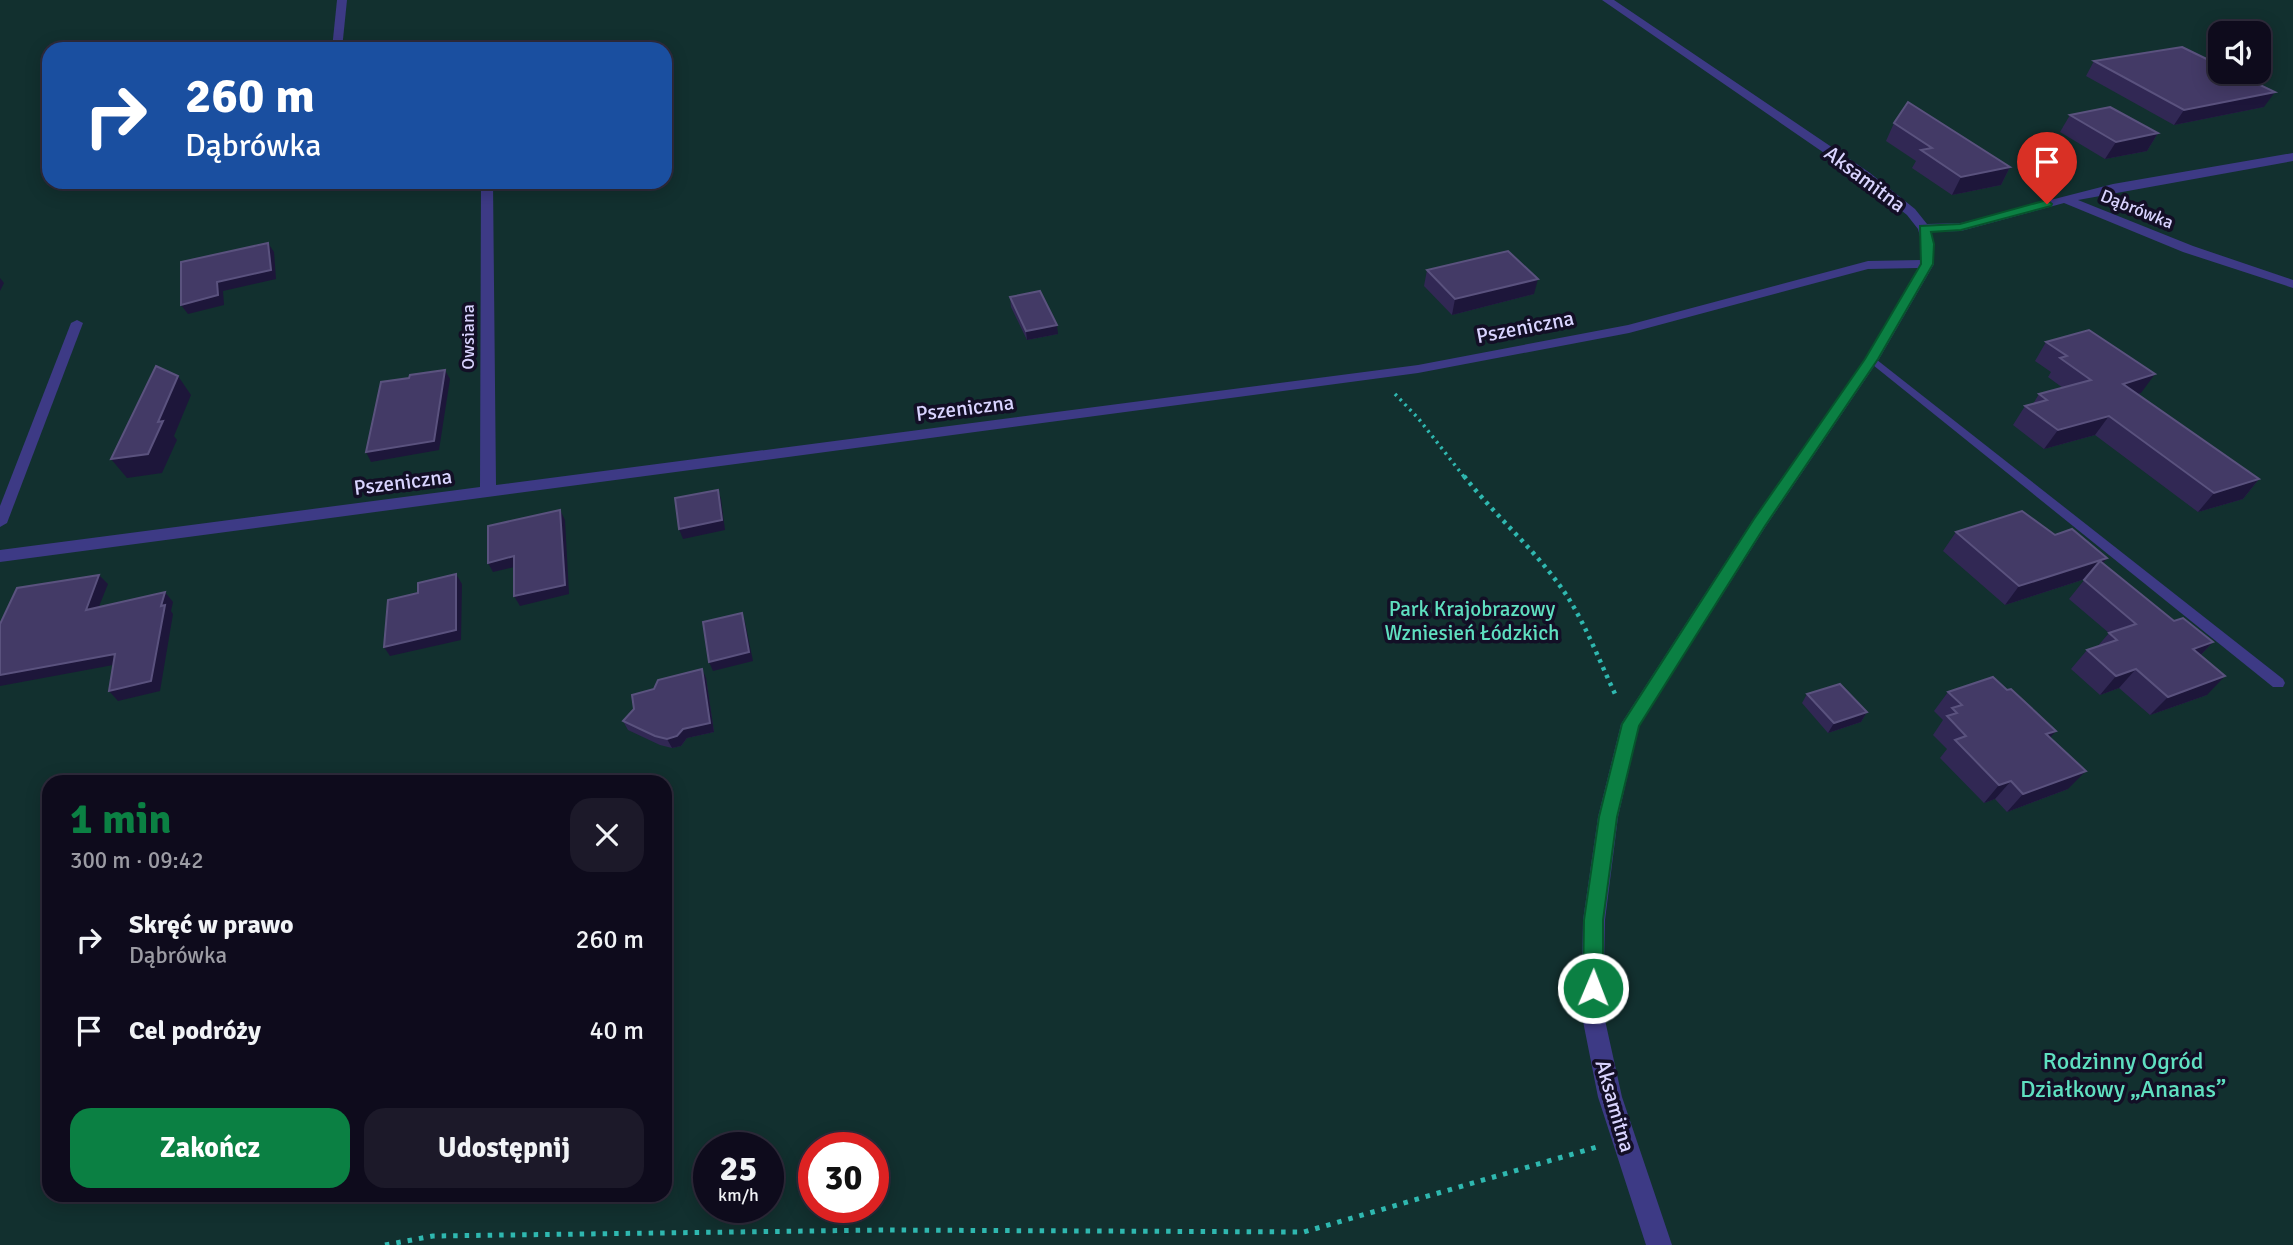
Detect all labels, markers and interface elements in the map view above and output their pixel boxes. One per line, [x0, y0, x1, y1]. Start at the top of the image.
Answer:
map controls [2208, 21, 2271, 84]
button: sound [2208, 21, 2271, 84]
text: 260 m [185, 66, 315, 126]
icon: right [70, 70, 161, 161]
text: Dąbrówka [185, 126, 322, 165]
pin [2017, 132, 2077, 204]
street label: Aksamitna [1819, 140, 1911, 218]
icon: arrive [2028, 143, 2066, 181]
street label: Dąbrówka [2097, 184, 2177, 234]
street label: Owsiana [457, 304, 479, 370]
street label: Pszeniczna [1474, 305, 1576, 349]
street label: Pszeniczna [914, 389, 1016, 427]
street label: Pszeniczna [352, 463, 454, 501]
park label: Park Krajobrazowy Wzniesień Łódzkich [1384, 596, 1560, 646]
text: 1 min [70, 794, 171, 845]
button: close [570, 798, 644, 872]
text: 300 m · 09:42 [70, 846, 204, 875]
text: Skręć w prawo [129, 909, 294, 941]
icon: right [70, 921, 108, 959]
text: 260 m [575, 924, 644, 956]
text: Dąbrówka [129, 941, 227, 970]
position arrow [1556, 951, 1630, 1025]
icon: arrive [70, 1012, 108, 1050]
text: Cel podróży [129, 1015, 261, 1047]
text: 40 m [589, 1015, 644, 1047]
park label: Rodzinny Ogród Działkowy „Ananas” [2020, 1046, 2226, 1104]
street label: Aksamitna [1589, 1057, 1641, 1155]
button: Zakończ [70, 1108, 350, 1188]
button: Udostępnij [364, 1108, 644, 1188]
speed limit sign: 30 [798, 1132, 889, 1223]
text: 25 [720, 1147, 757, 1190]
text: km/h [718, 1184, 759, 1206]

